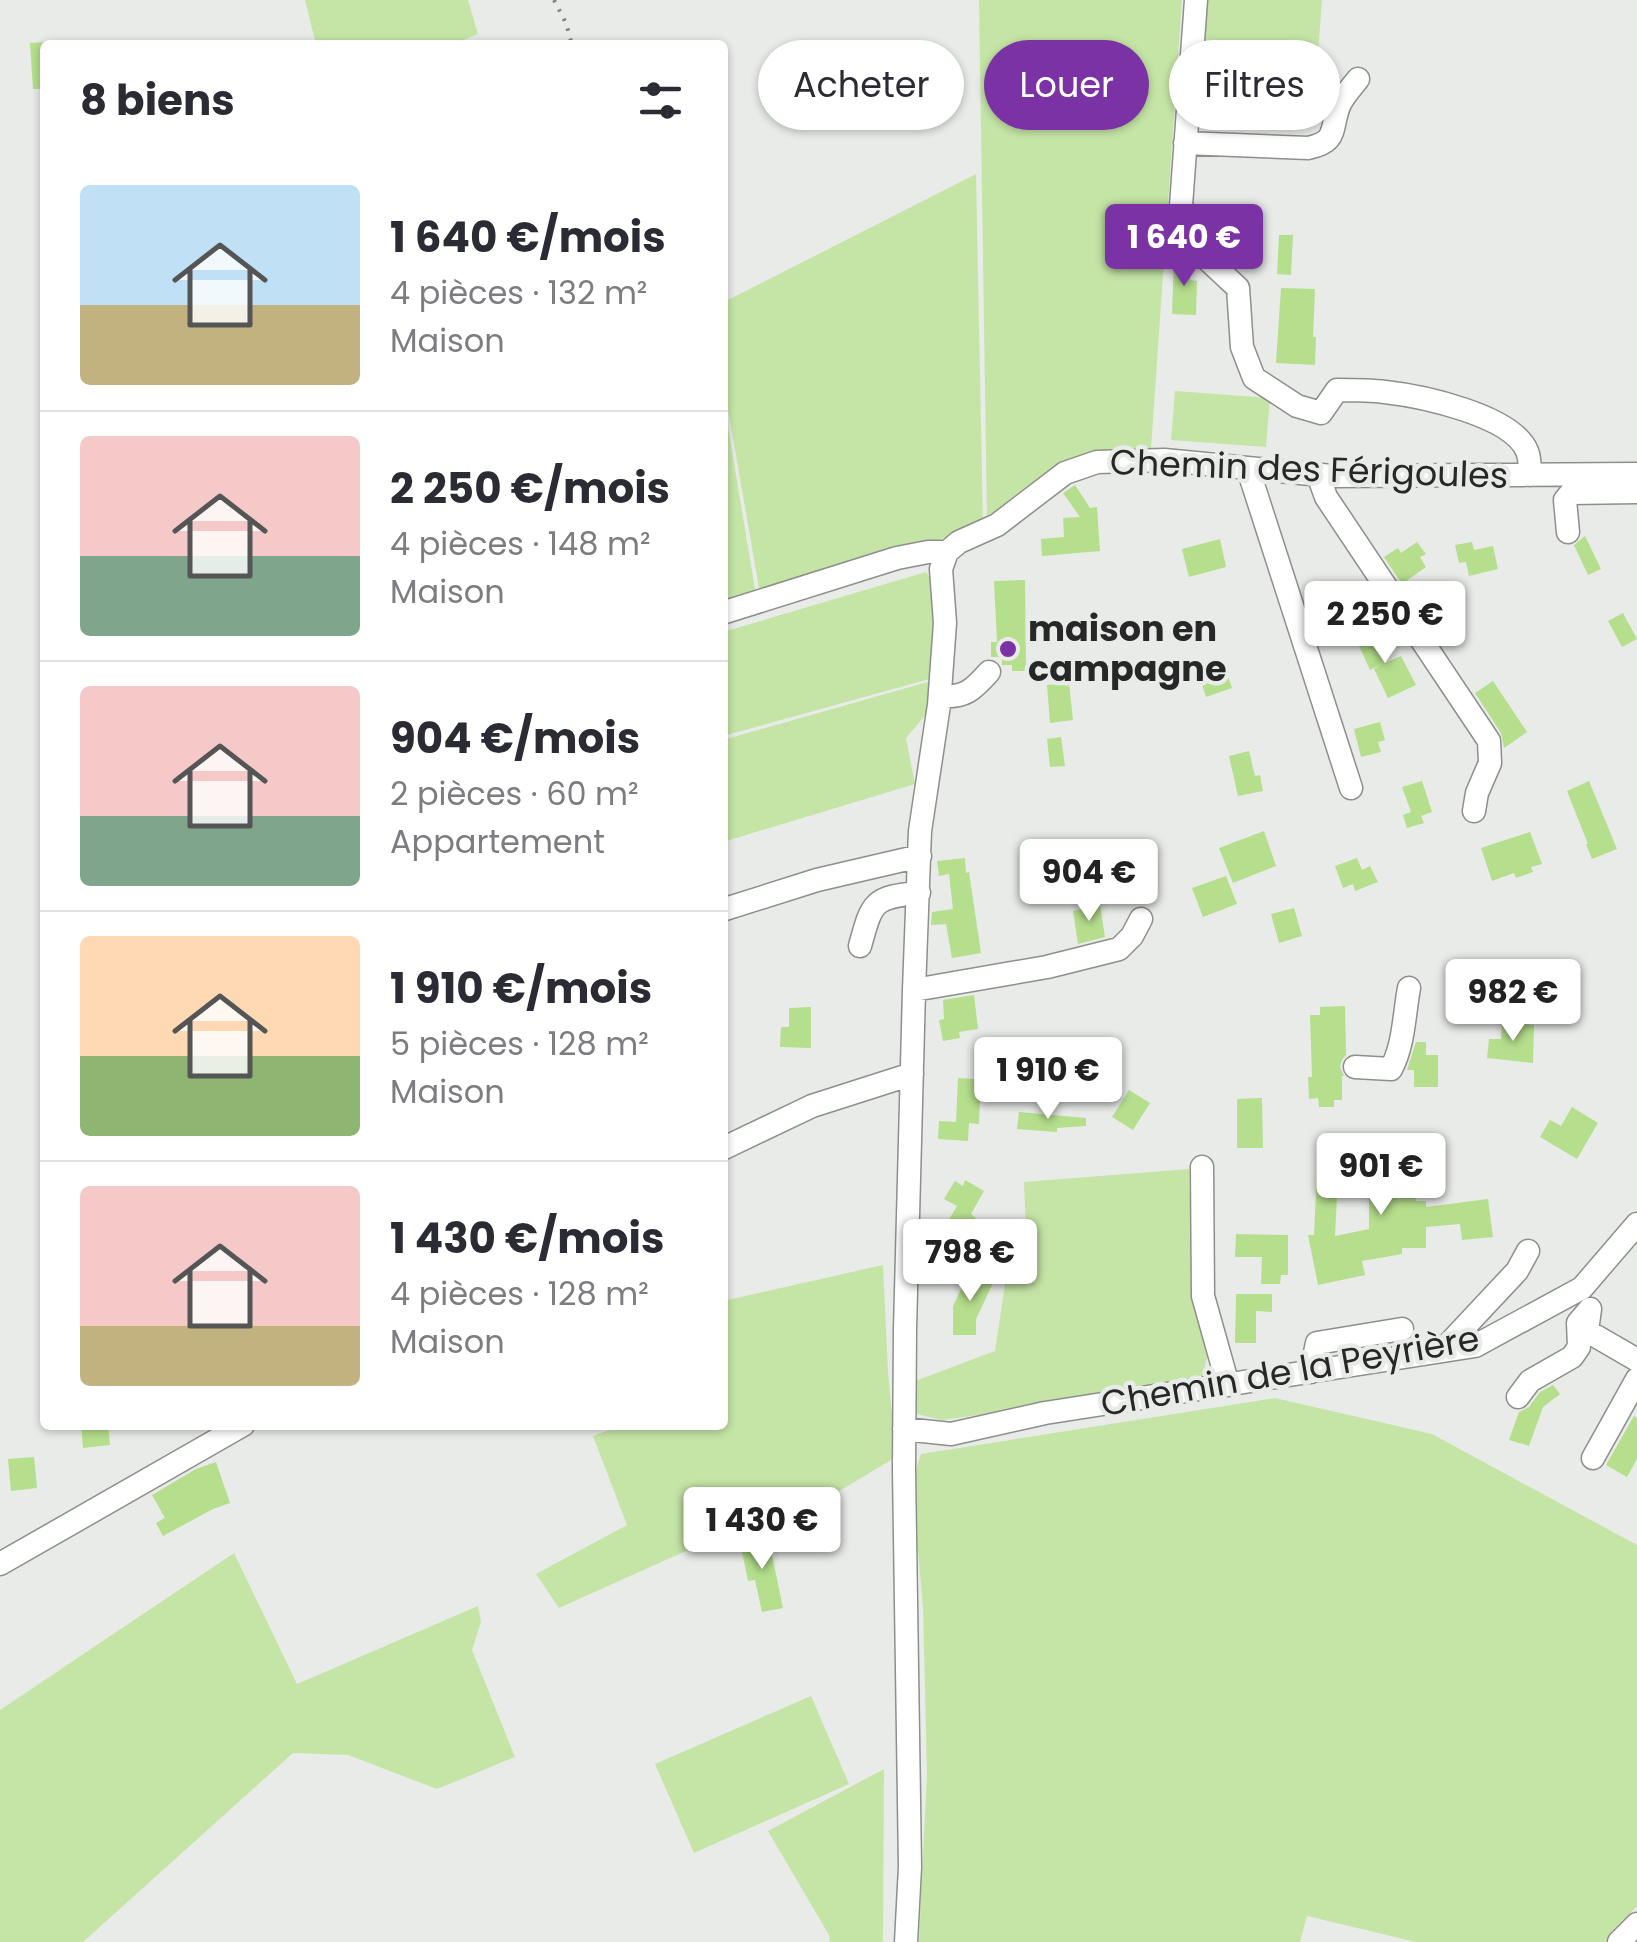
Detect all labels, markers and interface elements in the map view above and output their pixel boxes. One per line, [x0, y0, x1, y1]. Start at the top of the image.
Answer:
chip: Acheter [758, 40, 964, 130]
chip: Louer [984, 40, 1149, 130]
chip: Filtres [1169, 40, 1340, 130]
text: 8 biens [80, 71, 235, 130]
icon: filters [633, 73, 688, 128]
pin: 1 640 € [1092, 204, 1276, 289]
text: 1 640 €/mois [390, 208, 666, 267]
text: 1 640 € [1127, 214, 1241, 259]
icon: home [160, 225, 280, 345]
text: 4 pièces · 132 m² [390, 270, 647, 315]
text: Maison [390, 318, 505, 363]
street label: Chemin des Férigoules [1109, 437, 1509, 500]
text: 2 250 €/mois [390, 459, 670, 518]
icon: home [160, 476, 280, 596]
text: 4 pièces · 148 m² [390, 521, 650, 566]
text: Maison [390, 569, 505, 614]
pin: 2 250 € [1293, 581, 1477, 666]
text: 2 250 € [1326, 591, 1444, 636]
place label: maison en campagne [1028, 604, 1226, 693]
marker: maison en campagne [997, 638, 1019, 660]
text: 904 €/mois [390, 709, 640, 768]
icon: home [160, 726, 280, 846]
text: 2 pièces · 60 m² [390, 771, 639, 816]
text: Appartement [390, 819, 605, 864]
pin: 904 € [1019, 839, 1159, 924]
text: 904 € [1042, 849, 1136, 894]
text: 1 910 €/mois [390, 959, 652, 1018]
pin: 982 € [1443, 959, 1583, 1044]
text: 982 € [1468, 969, 1558, 1014]
icon: home [160, 976, 280, 1096]
text: 5 pièces · 128 m² [390, 1021, 649, 1066]
pin: 1 910 € [956, 1037, 1140, 1122]
text: 1 910 € [996, 1047, 1100, 1092]
text: Maison [390, 1069, 505, 1114]
pin: 901 € [1311, 1133, 1451, 1218]
text: 901 € [1339, 1143, 1423, 1188]
text: 1 430 €/mois [390, 1209, 664, 1268]
pin: 798 € [900, 1219, 1040, 1304]
icon: home [160, 1226, 280, 1346]
text: 798 € [925, 1229, 1015, 1274]
text: 4 pièces · 128 m² [390, 1271, 649, 1316]
street label: Chemin de la Peyrière [1097, 1313, 1483, 1428]
text: Maison [390, 1319, 505, 1364]
pin: 1 430 € [670, 1487, 854, 1572]
text: 1 430 € [706, 1497, 818, 1542]

